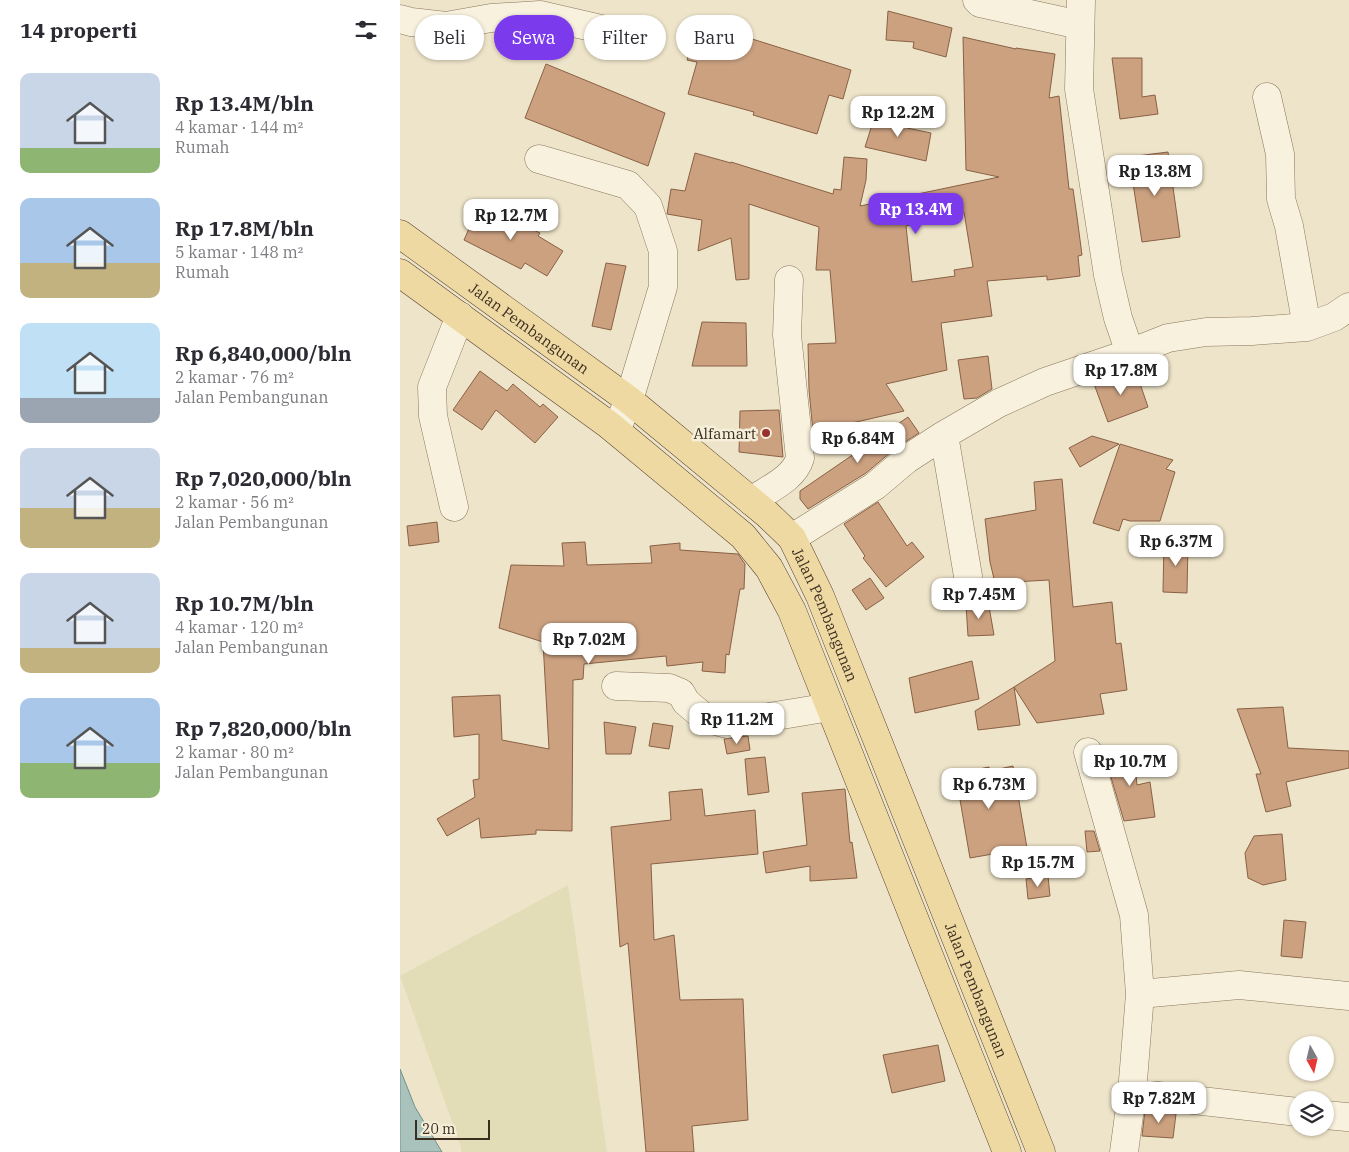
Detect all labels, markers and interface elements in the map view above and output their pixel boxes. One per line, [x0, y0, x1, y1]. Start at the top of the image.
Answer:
chip: Beli [415, 15, 484, 60]
chip: Sewa [494, 15, 574, 60]
chip: Filter [584, 15, 666, 60]
chip: Baru [676, 15, 753, 60]
text: 14 properti [20, 16, 137, 44]
icon: filters [352, 16, 380, 44]
text: Rp 13.4M/bln [175, 89, 314, 117]
icon: home [60, 93, 120, 153]
pin: Rp 12.2M [846, 96, 950, 138]
text: Rp 12.2M [861, 102, 935, 122]
text: 4 kamar · 144 m² [175, 117, 303, 137]
text: Rumah [175, 137, 230, 157]
pin: Rp 13.8M [1103, 154, 1207, 197]
text: Rp 13.8M [1118, 161, 1192, 181]
pin: Rp 13.4M [864, 192, 968, 235]
pin: Rp 12.7M [459, 198, 563, 241]
text: Rp 13.4M [879, 199, 953, 219]
text: Rp 12.7M [474, 205, 548, 225]
text: Rp 17.8M/bln [175, 214, 314, 242]
icon: home [60, 218, 120, 278]
text: 5 kamar · 148 m² [175, 242, 303, 262]
text: Rumah [175, 262, 230, 282]
street label: Jalan Pembangunan [466, 278, 594, 378]
text: Rp 6,840,000/bln [175, 339, 352, 367]
icon: home [60, 343, 120, 403]
pin: Rp 17.8M [1069, 354, 1173, 396]
text: Rp 17.8M [1084, 360, 1158, 380]
text: 2 kamar · 76 m² [175, 367, 294, 387]
text: Jalan Pembangunan [175, 387, 328, 407]
pin: Rp 6.84M [806, 422, 910, 464]
place label: Alfamart [693, 424, 756, 443]
marker: Alfamart [760, 427, 772, 439]
text: Rp 6.84M [821, 428, 895, 448]
text: Rp 7,020,000/bln [175, 464, 352, 492]
icon: home [60, 468, 120, 528]
text: 2 kamar · 56 m² [175, 492, 294, 512]
text: Jalan Pembangunan [175, 512, 328, 532]
pin: Rp 6.37M [1124, 524, 1228, 567]
text: Rp 6.37M [1139, 531, 1213, 551]
street label: Jalan Pembangunan [788, 544, 863, 685]
pin: Rp 7.45M [927, 578, 1031, 620]
text: Rp 7.45M [942, 584, 1016, 604]
text: Rp 10.7M/bln [175, 589, 314, 617]
icon: home [60, 593, 120, 653]
text: 4 kamar · 120 m² [175, 617, 303, 637]
pin: Rp 7.02M [537, 622, 641, 665]
text: Rp 7.02M [552, 629, 626, 649]
text: Jalan Pembangunan [175, 637, 328, 657]
pin: Rp 11.2M [685, 702, 789, 745]
text: Rp 11.2M [700, 709, 774, 729]
text: Rp 7,820,000/bln [175, 714, 352, 742]
icon: home [60, 718, 120, 778]
text: 2 kamar · 80 m² [175, 742, 294, 762]
pin: Rp 10.7M [1078, 744, 1182, 787]
text: Rp 10.7M [1093, 751, 1167, 771]
text: Jalan Pembangunan [175, 762, 328, 782]
pin: Rp 6.73M [937, 768, 1041, 810]
text: Rp 6.73M [952, 774, 1026, 794]
pin: Rp 15.7M [986, 846, 1090, 888]
text: Rp 15.7M [1001, 852, 1075, 872]
street label: Jalan Pembangunan [941, 920, 1012, 1061]
north arrow [1289, 1036, 1334, 1081]
map controls [1289, 1036, 1334, 1136]
pin: Rp 7.82M [1107, 1082, 1211, 1124]
text: Rp 7.82M [1122, 1088, 1196, 1108]
button: layers [1289, 1091, 1334, 1136]
scale bar [415, 1117, 490, 1140]
text: 20 m [422, 1120, 455, 1138]

